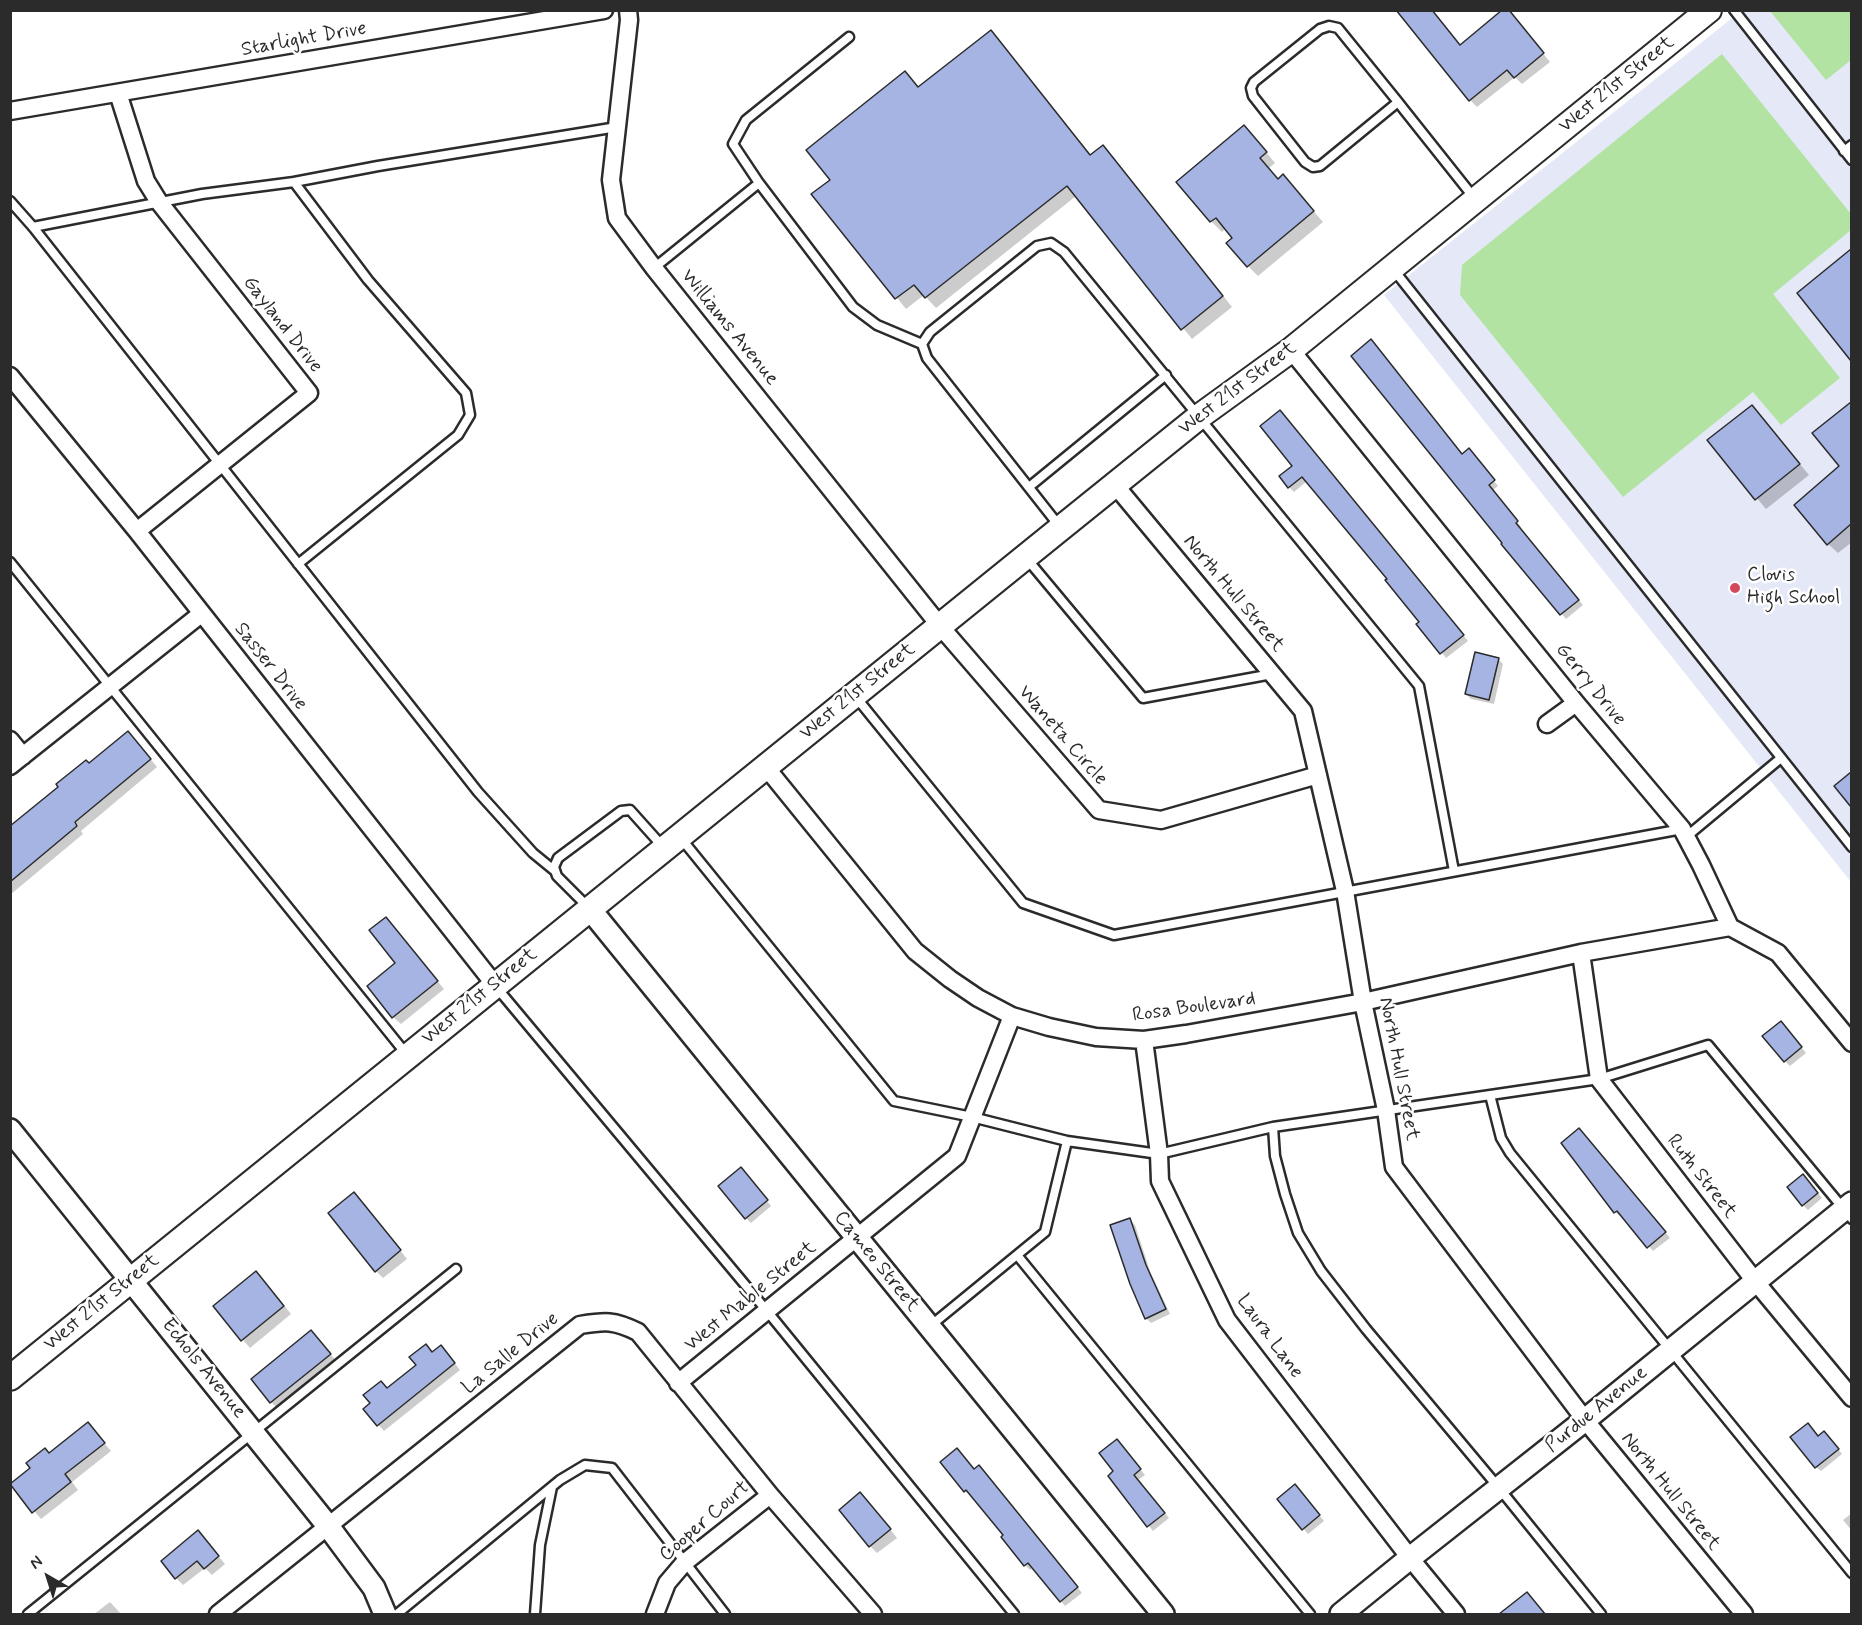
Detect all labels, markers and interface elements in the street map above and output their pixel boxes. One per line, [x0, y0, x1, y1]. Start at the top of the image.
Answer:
street label: Starlight Drive [239, 17, 369, 63]
street label: West 21st Street [1555, 31, 1679, 139]
street label: Williams Avenue [675, 265, 783, 391]
street label: Gayland Drive [237, 272, 327, 378]
street label: West 21st Street [1174, 337, 1302, 441]
street label: North Hull Street [1177, 531, 1289, 657]
place label: Clovis High School [1747, 564, 1840, 611]
marker: Clovis High School [1728, 581, 1742, 595]
street label: Sasser Drive [228, 618, 312, 716]
street label: West 21st Street [796, 638, 920, 746]
street label: Gerry Drive [1549, 639, 1631, 731]
street label: Waneta Circle [1012, 681, 1112, 791]
street label: West 21st Street [418, 943, 542, 1051]
street label: Rosa Boulevard [1131, 988, 1257, 1028]
street label: North Hull Street [1372, 995, 1424, 1143]
street label: Ruth Street [1661, 1130, 1741, 1224]
street label: Cameo Street [828, 1207, 924, 1317]
street label: West Mable Street [680, 1237, 822, 1357]
street label: West 21st Street [40, 1249, 164, 1357]
street label: Laura Lane [1230, 1290, 1308, 1384]
street label: La Salle Drive [458, 1308, 564, 1400]
street label: Echols Avenue [155, 1314, 251, 1424]
street label: Purdue Avenue [1541, 1362, 1653, 1458]
street label: North Hull Street [1615, 1428, 1725, 1556]
street label: Cooper Court [655, 1476, 755, 1568]
north arrow [18, 1547, 78, 1607]
text: N [26, 1551, 47, 1574]

